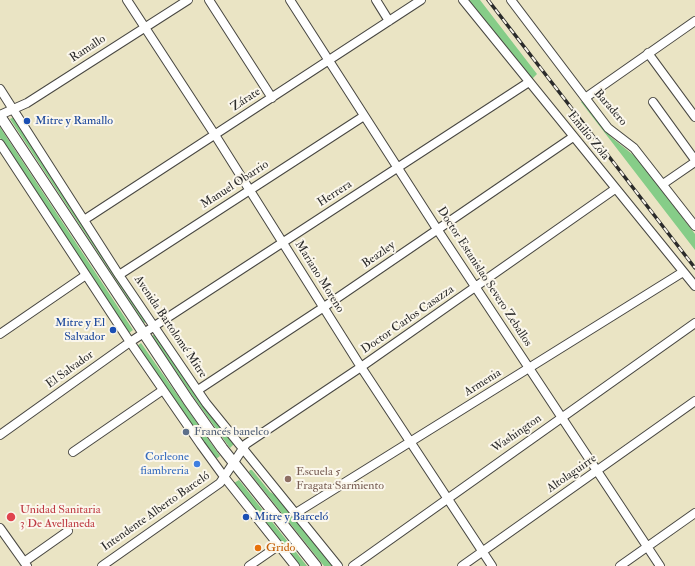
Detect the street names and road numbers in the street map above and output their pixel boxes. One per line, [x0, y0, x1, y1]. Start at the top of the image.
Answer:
street label: Ramallo [67, 32, 109, 66]
street label: Zárate [229, 85, 263, 115]
street label: Baradero [590, 87, 630, 129]
street label: Emilio Zola [564, 109, 612, 163]
street label: Manuel Obarrio [198, 158, 272, 212]
street label: Herrera [315, 178, 355, 210]
street label: Doctor Estanislao Severo Zeballos [433, 204, 535, 350]
street label: Mariano Moreno [291, 238, 347, 316]
street label: Beazley [360, 239, 398, 271]
street label: Avenida Bartolomé Mitre [130, 273, 210, 381]
street label: Doctor Carlos Casazza [359, 283, 457, 357]
street label: El Salvador [43, 348, 97, 392]
street label: Armenia [462, 366, 504, 400]
street label: Washington [489, 412, 545, 456]
street label: Altolaguirre [544, 452, 600, 496]
street label: Intendente Alberto Barceló [99, 469, 213, 555]

